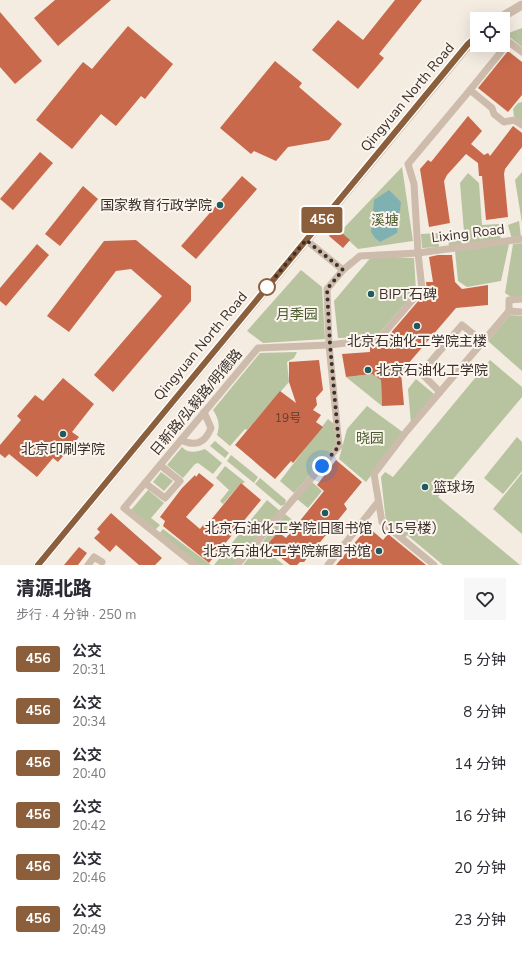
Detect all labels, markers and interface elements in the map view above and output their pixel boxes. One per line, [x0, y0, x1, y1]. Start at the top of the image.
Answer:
map controls [470, 12, 510, 52]
button: locate [470, 12, 510, 52]
street label: Qingyuan North Road [356, 39, 459, 156]
place label: 国家教育行政学院 [100, 196, 212, 215]
marker: 国家教育行政学院 [215, 200, 225, 210]
line badge: 456 [299, 207, 345, 233]
text: 456 [309, 210, 335, 229]
park label: 溪塘 [371, 211, 399, 230]
street label: Lixing Road [430, 220, 506, 247]
unlabelled marker [258, 278, 276, 296]
place label: BIPT石碑 [379, 285, 437, 304]
street label: Qingyuan North Road [149, 288, 252, 405]
marker: BIPT石碑 [366, 289, 376, 299]
park label: 月季园 [276, 305, 318, 324]
marker: 北京石油化工学院主楼 [412, 321, 422, 331]
place label: 北京石油化工学院主楼 [347, 332, 487, 351]
street label: 日新路/弘毅路/明德路 [146, 345, 247, 460]
place label: 北京石油化工学院 [376, 361, 488, 380]
marker: 北京石油化工学院 [363, 365, 373, 375]
house number: 19号 [275, 410, 301, 426]
marker: 北京印刷学院 [58, 429, 68, 439]
park label: 晓园 [356, 429, 384, 448]
place label: 北京印刷学院 [21, 440, 105, 459]
your location [312, 456, 332, 476]
place label: 篮球场 [433, 478, 475, 497]
marker: 篮球场 [420, 482, 430, 492]
marker: 北京石油化工学院旧图书馆（15号楼） [320, 508, 330, 518]
place label: 北京石油化工学院旧图书馆（15号楼） [205, 519, 445, 538]
place label: 北京石油化工学院新图书馆 [203, 542, 371, 561]
marker: 北京石油化工学院新图书馆 [374, 546, 384, 556]
text: 清源北路 [16, 576, 92, 602]
button: heart [464, 578, 506, 620]
text: 步行 · 4 分钟 · 250 m [16, 606, 136, 624]
text: 公交 [72, 641, 102, 661]
text: 456 [25, 649, 51, 668]
text: 5 分钟 [463, 650, 506, 670]
text: 20:31 [72, 661, 106, 679]
text: 公交 [72, 693, 102, 713]
text: 456 [25, 701, 51, 720]
text: 8 分钟 [463, 702, 506, 722]
text: 20:34 [72, 713, 106, 731]
text: 公交 [72, 745, 102, 765]
text: 456 [25, 753, 51, 772]
text: 14 分钟 [454, 754, 506, 774]
text: 20:40 [72, 765, 106, 783]
text: 公交 [72, 797, 102, 817]
text: 456 [25, 805, 51, 824]
text: 16 分钟 [454, 806, 506, 826]
text: 20:42 [72, 817, 106, 835]
text: 公交 [72, 849, 102, 869]
text: 456 [25, 857, 51, 876]
text: 20 分钟 [454, 858, 506, 878]
text: 20:46 [72, 869, 106, 887]
text: 公交 [72, 901, 102, 921]
text: 456 [25, 909, 51, 928]
text: 23 分钟 [454, 910, 506, 930]
text: 20:49 [72, 921, 106, 939]

